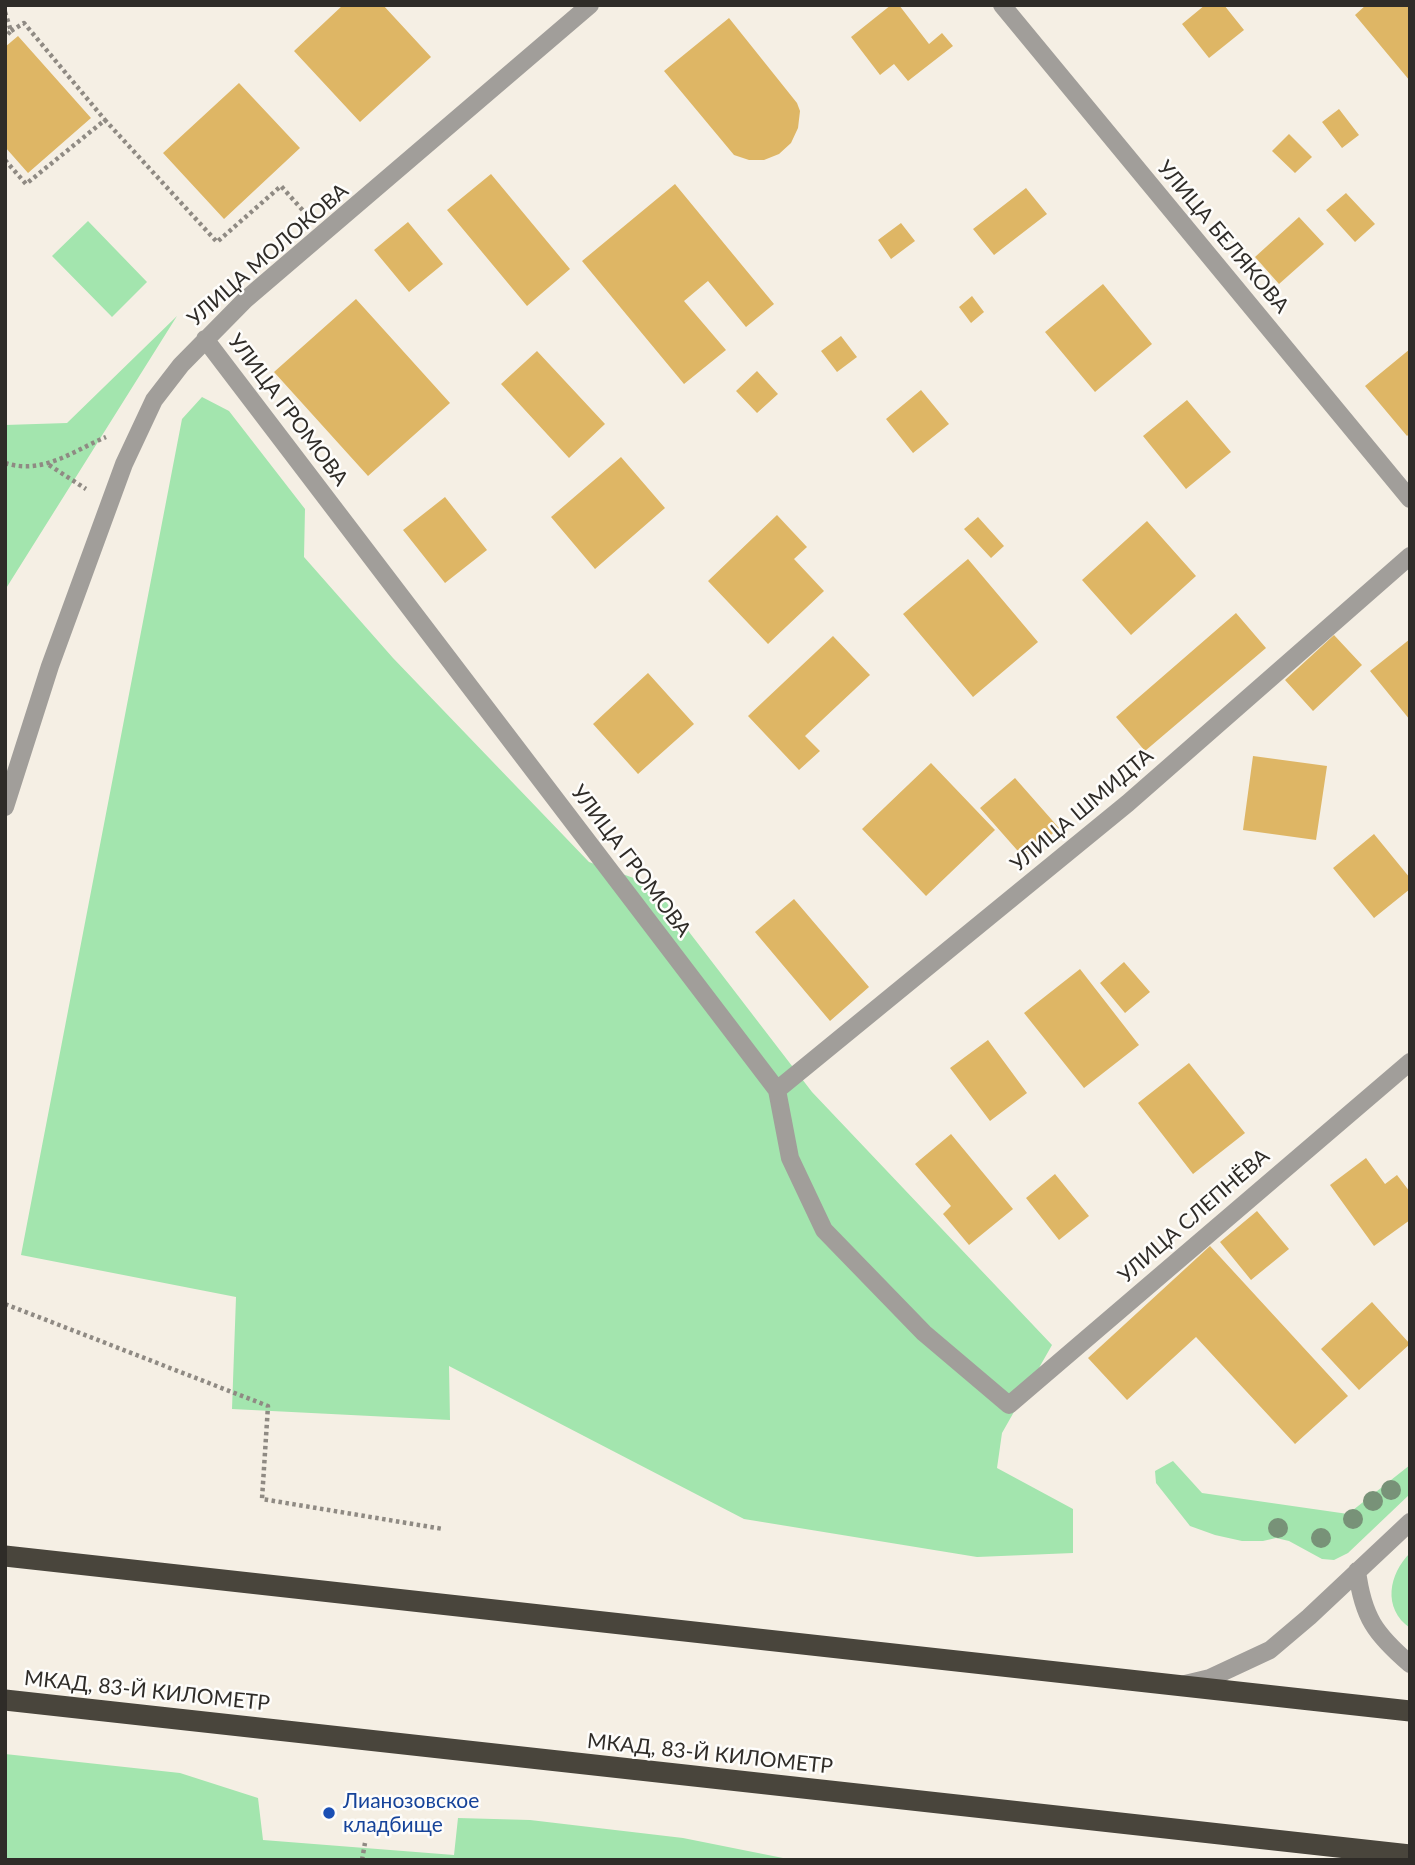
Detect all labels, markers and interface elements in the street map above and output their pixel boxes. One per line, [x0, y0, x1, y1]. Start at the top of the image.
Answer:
street label: УЛИЦА БЕЛЯКОВА [1152, 156, 1294, 318]
street label: УЛИЦА МОЛОКОВА [182, 178, 354, 332]
street label: УЛИЦА ГРОМОВА [223, 329, 353, 491]
street label: УЛИЦА ШМИДТА [1006, 743, 1158, 877]
street label: УЛИЦА ГРОМОВА [566, 780, 696, 942]
street label: УЛИЦА СЛЕПНЁВА [1113, 1144, 1275, 1288]
street label: МКАД, 83-Й КИЛОМЕТР [23, 1666, 271, 1716]
street label: МКАД, 83-Й КИЛОМЕТР [586, 1729, 834, 1779]
place label: Лианозовское кладбище [343, 1788, 479, 1838]
marker: Лианозовское кладбище [321, 1805, 337, 1821]

